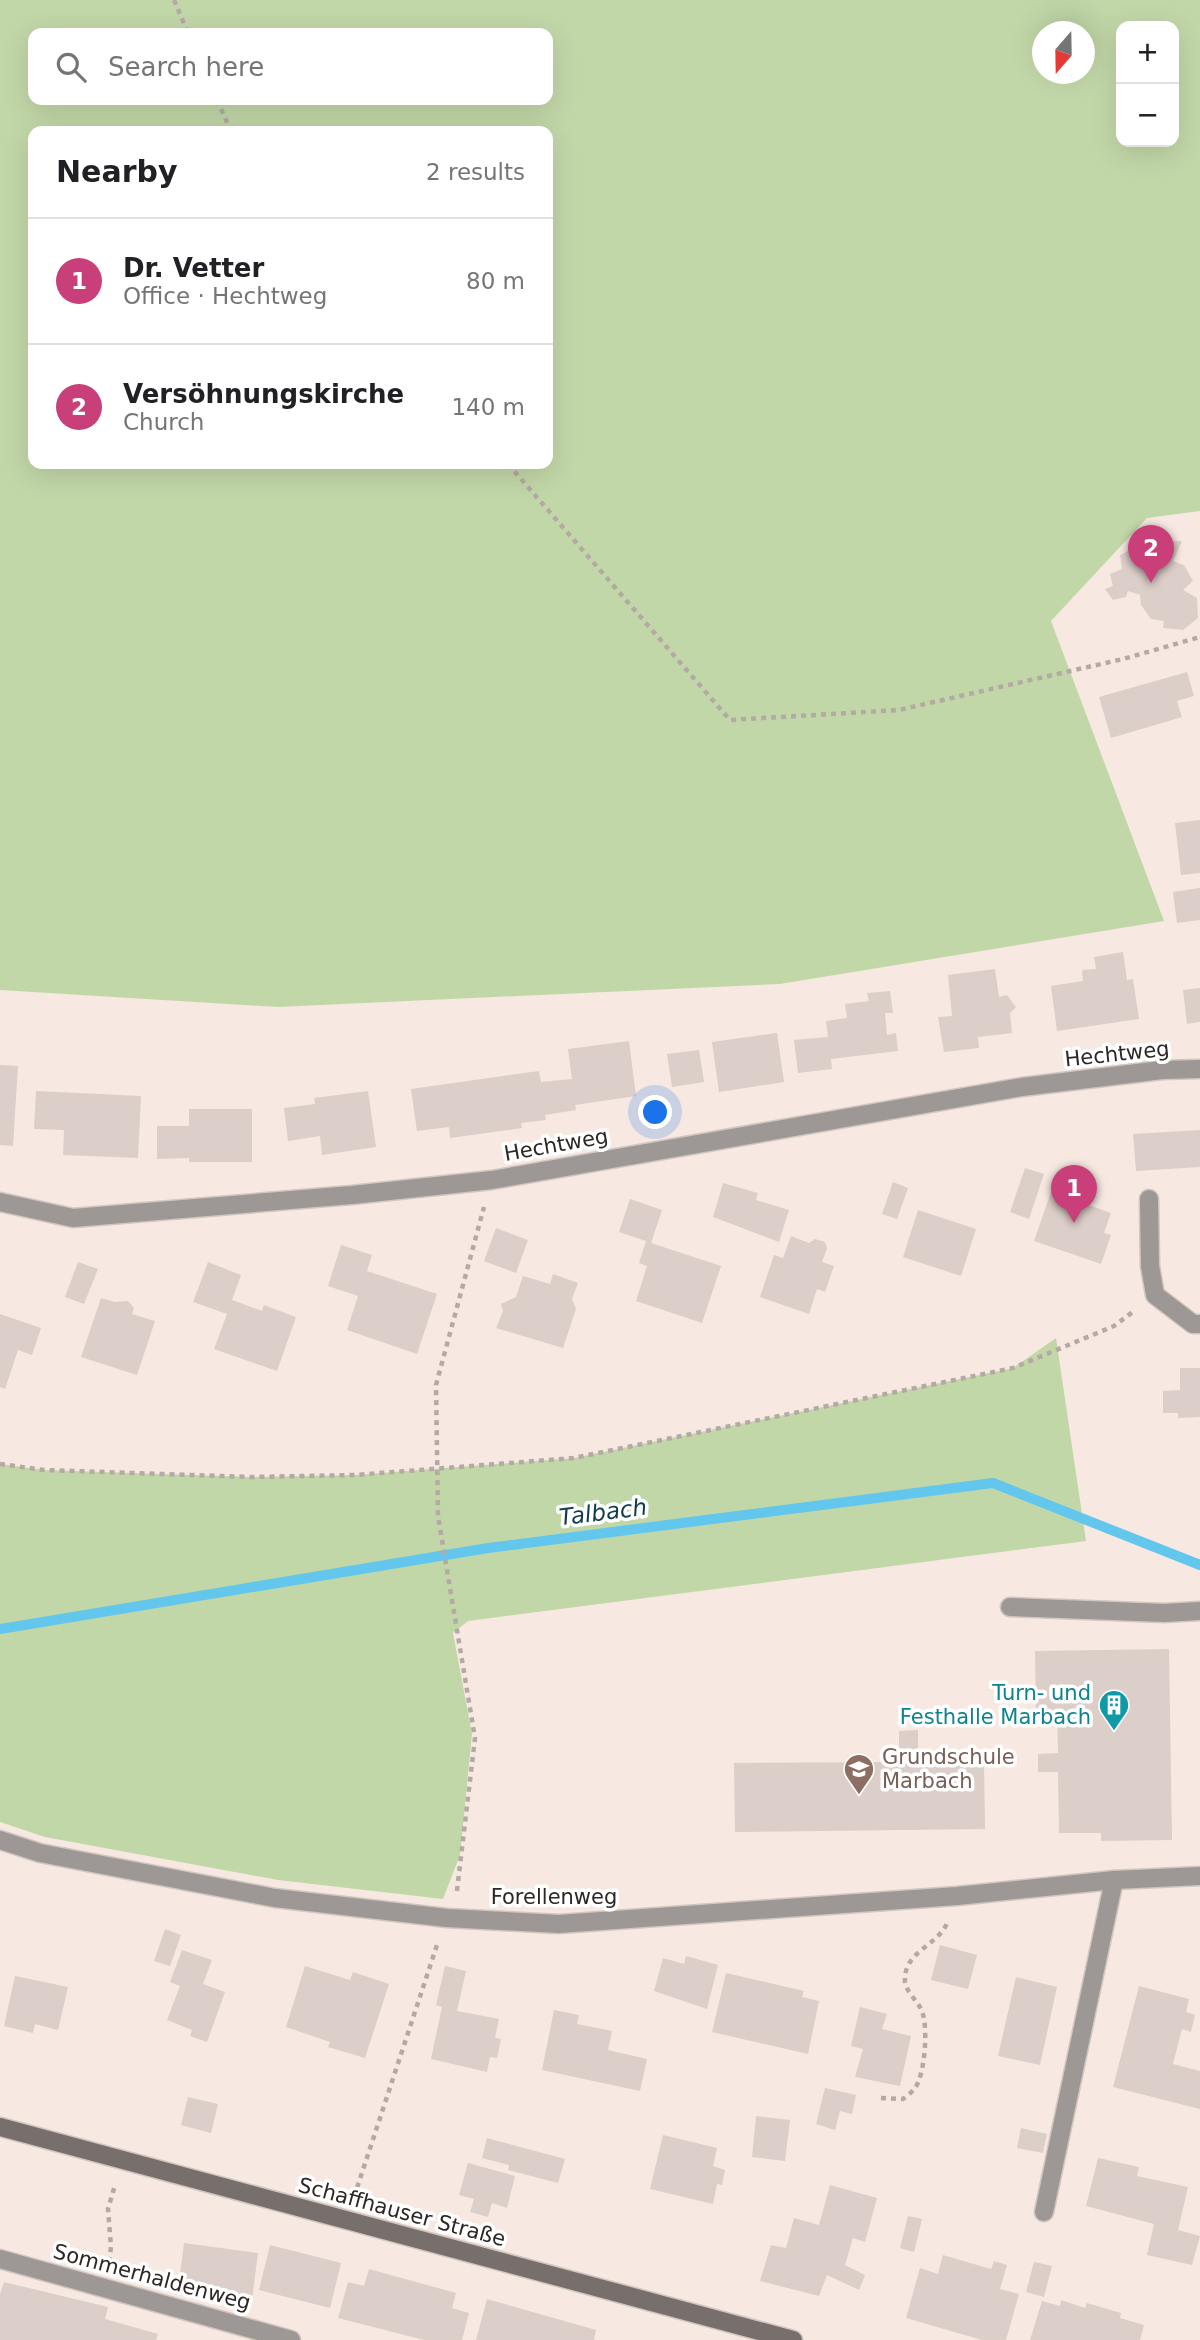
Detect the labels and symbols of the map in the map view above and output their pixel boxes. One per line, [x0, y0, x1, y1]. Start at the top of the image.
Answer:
north arrow [1032, 21, 1095, 84]
pin: 2 [1128, 525, 1174, 583]
street label: Hechtweg [1063, 1037, 1171, 1071]
your location [638, 1095, 672, 1129]
street label: Hechtweg [502, 1124, 610, 1166]
pin: 1 [1051, 1165, 1097, 1223]
water label: Talbach [558, 1494, 648, 1530]
place label: Turn- und Festhalle Marbach [900, 1681, 1091, 1729]
building icon: Turn- und Festhalle Marbach [1097, 1688, 1131, 1732]
place label: Grundschule Marbach [882, 1745, 1015, 1793]
school or university icon: Grundschule Marbach [842, 1752, 876, 1796]
street label: Forellenweg [491, 1885, 617, 1909]
street label: Schaffhauser Straße [296, 2173, 508, 2251]
street label: Sommerhaldenweg [51, 2239, 253, 2315]

